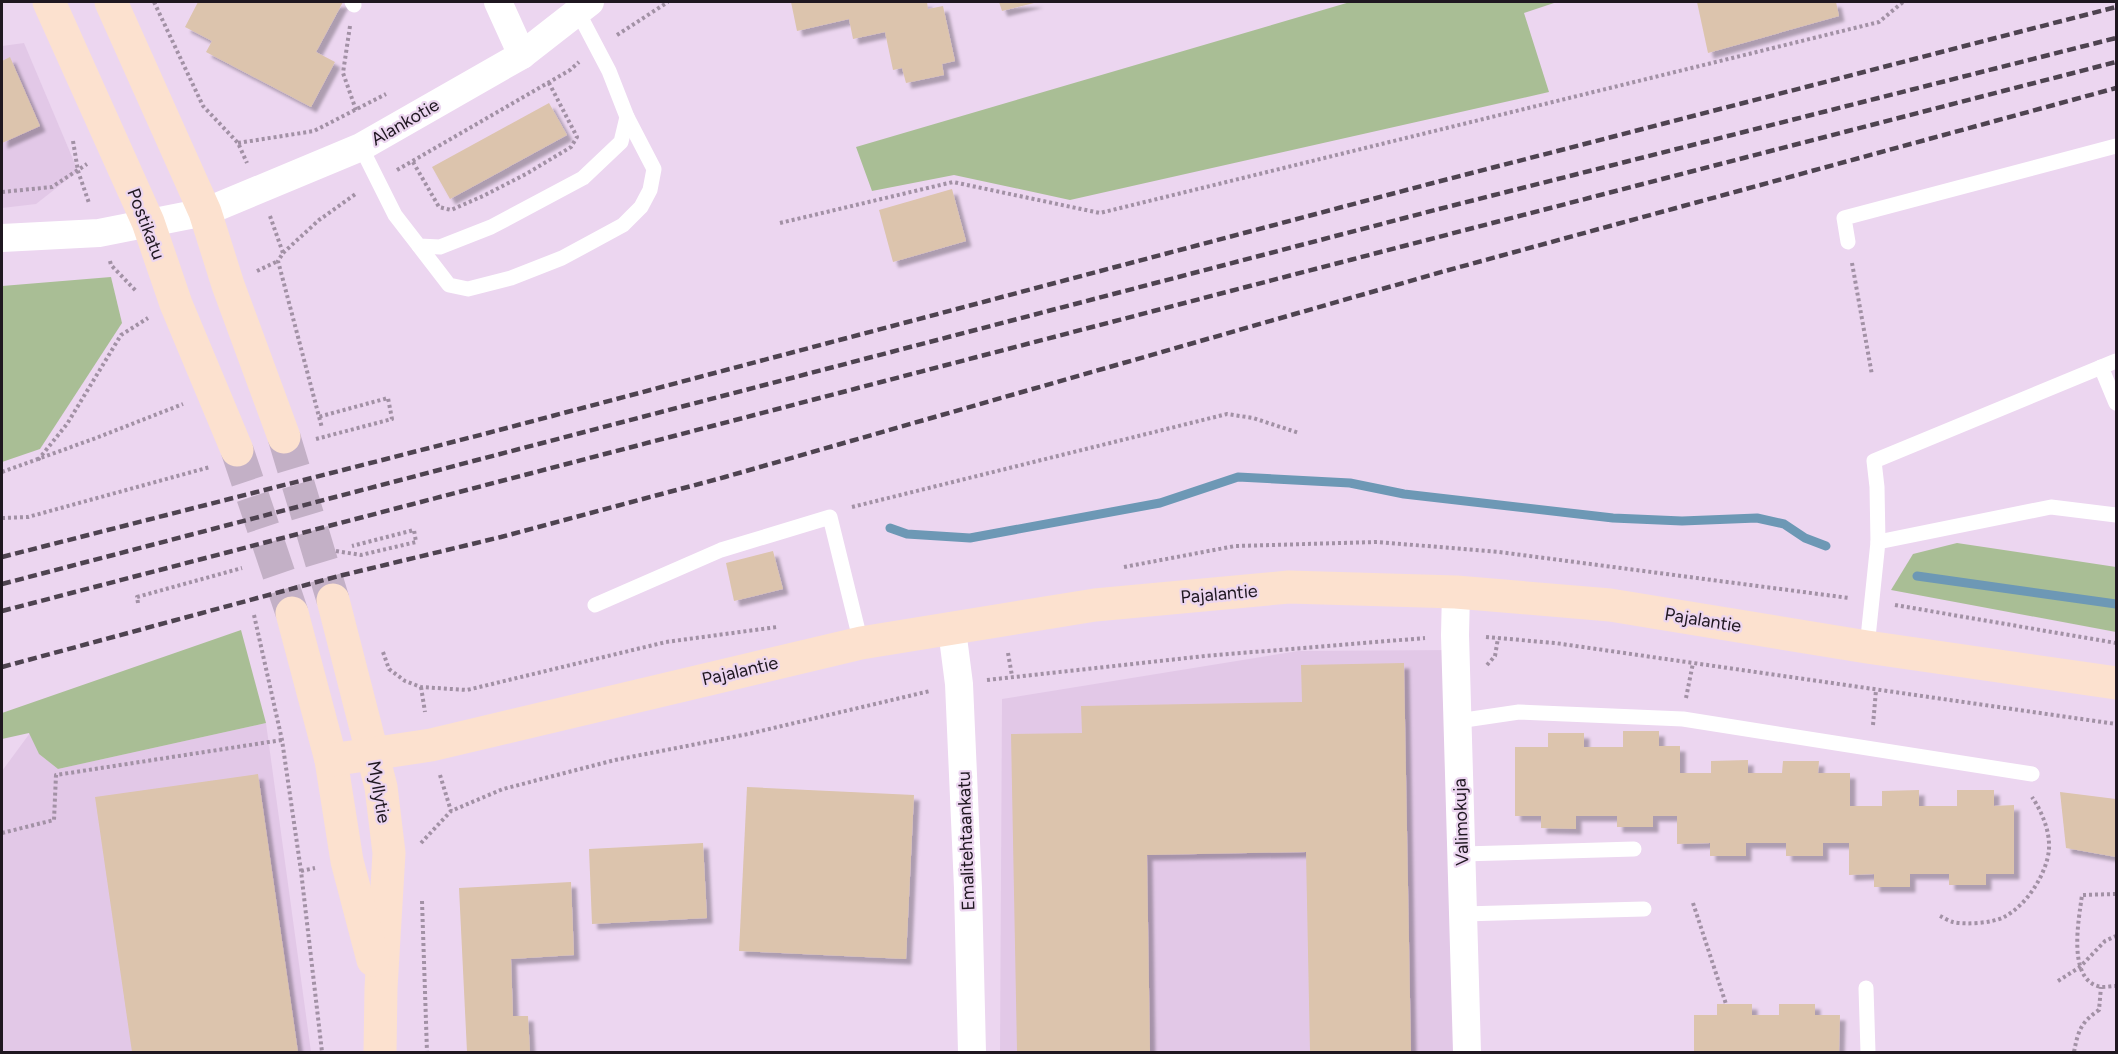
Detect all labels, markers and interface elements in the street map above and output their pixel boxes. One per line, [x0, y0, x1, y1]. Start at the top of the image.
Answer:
street label: Alankotie [367, 94, 443, 150]
street label: Postikatu [122, 185, 170, 263]
street label: Pajalantie [1179, 580, 1259, 608]
street label: Pajalantie [1663, 603, 1743, 637]
street label: Pajalantie [700, 652, 780, 690]
street label: Myllytie [363, 759, 395, 825]
street label: Emalitehtaankatu [953, 771, 979, 911]
street label: Valimokuja [1448, 778, 1474, 866]

